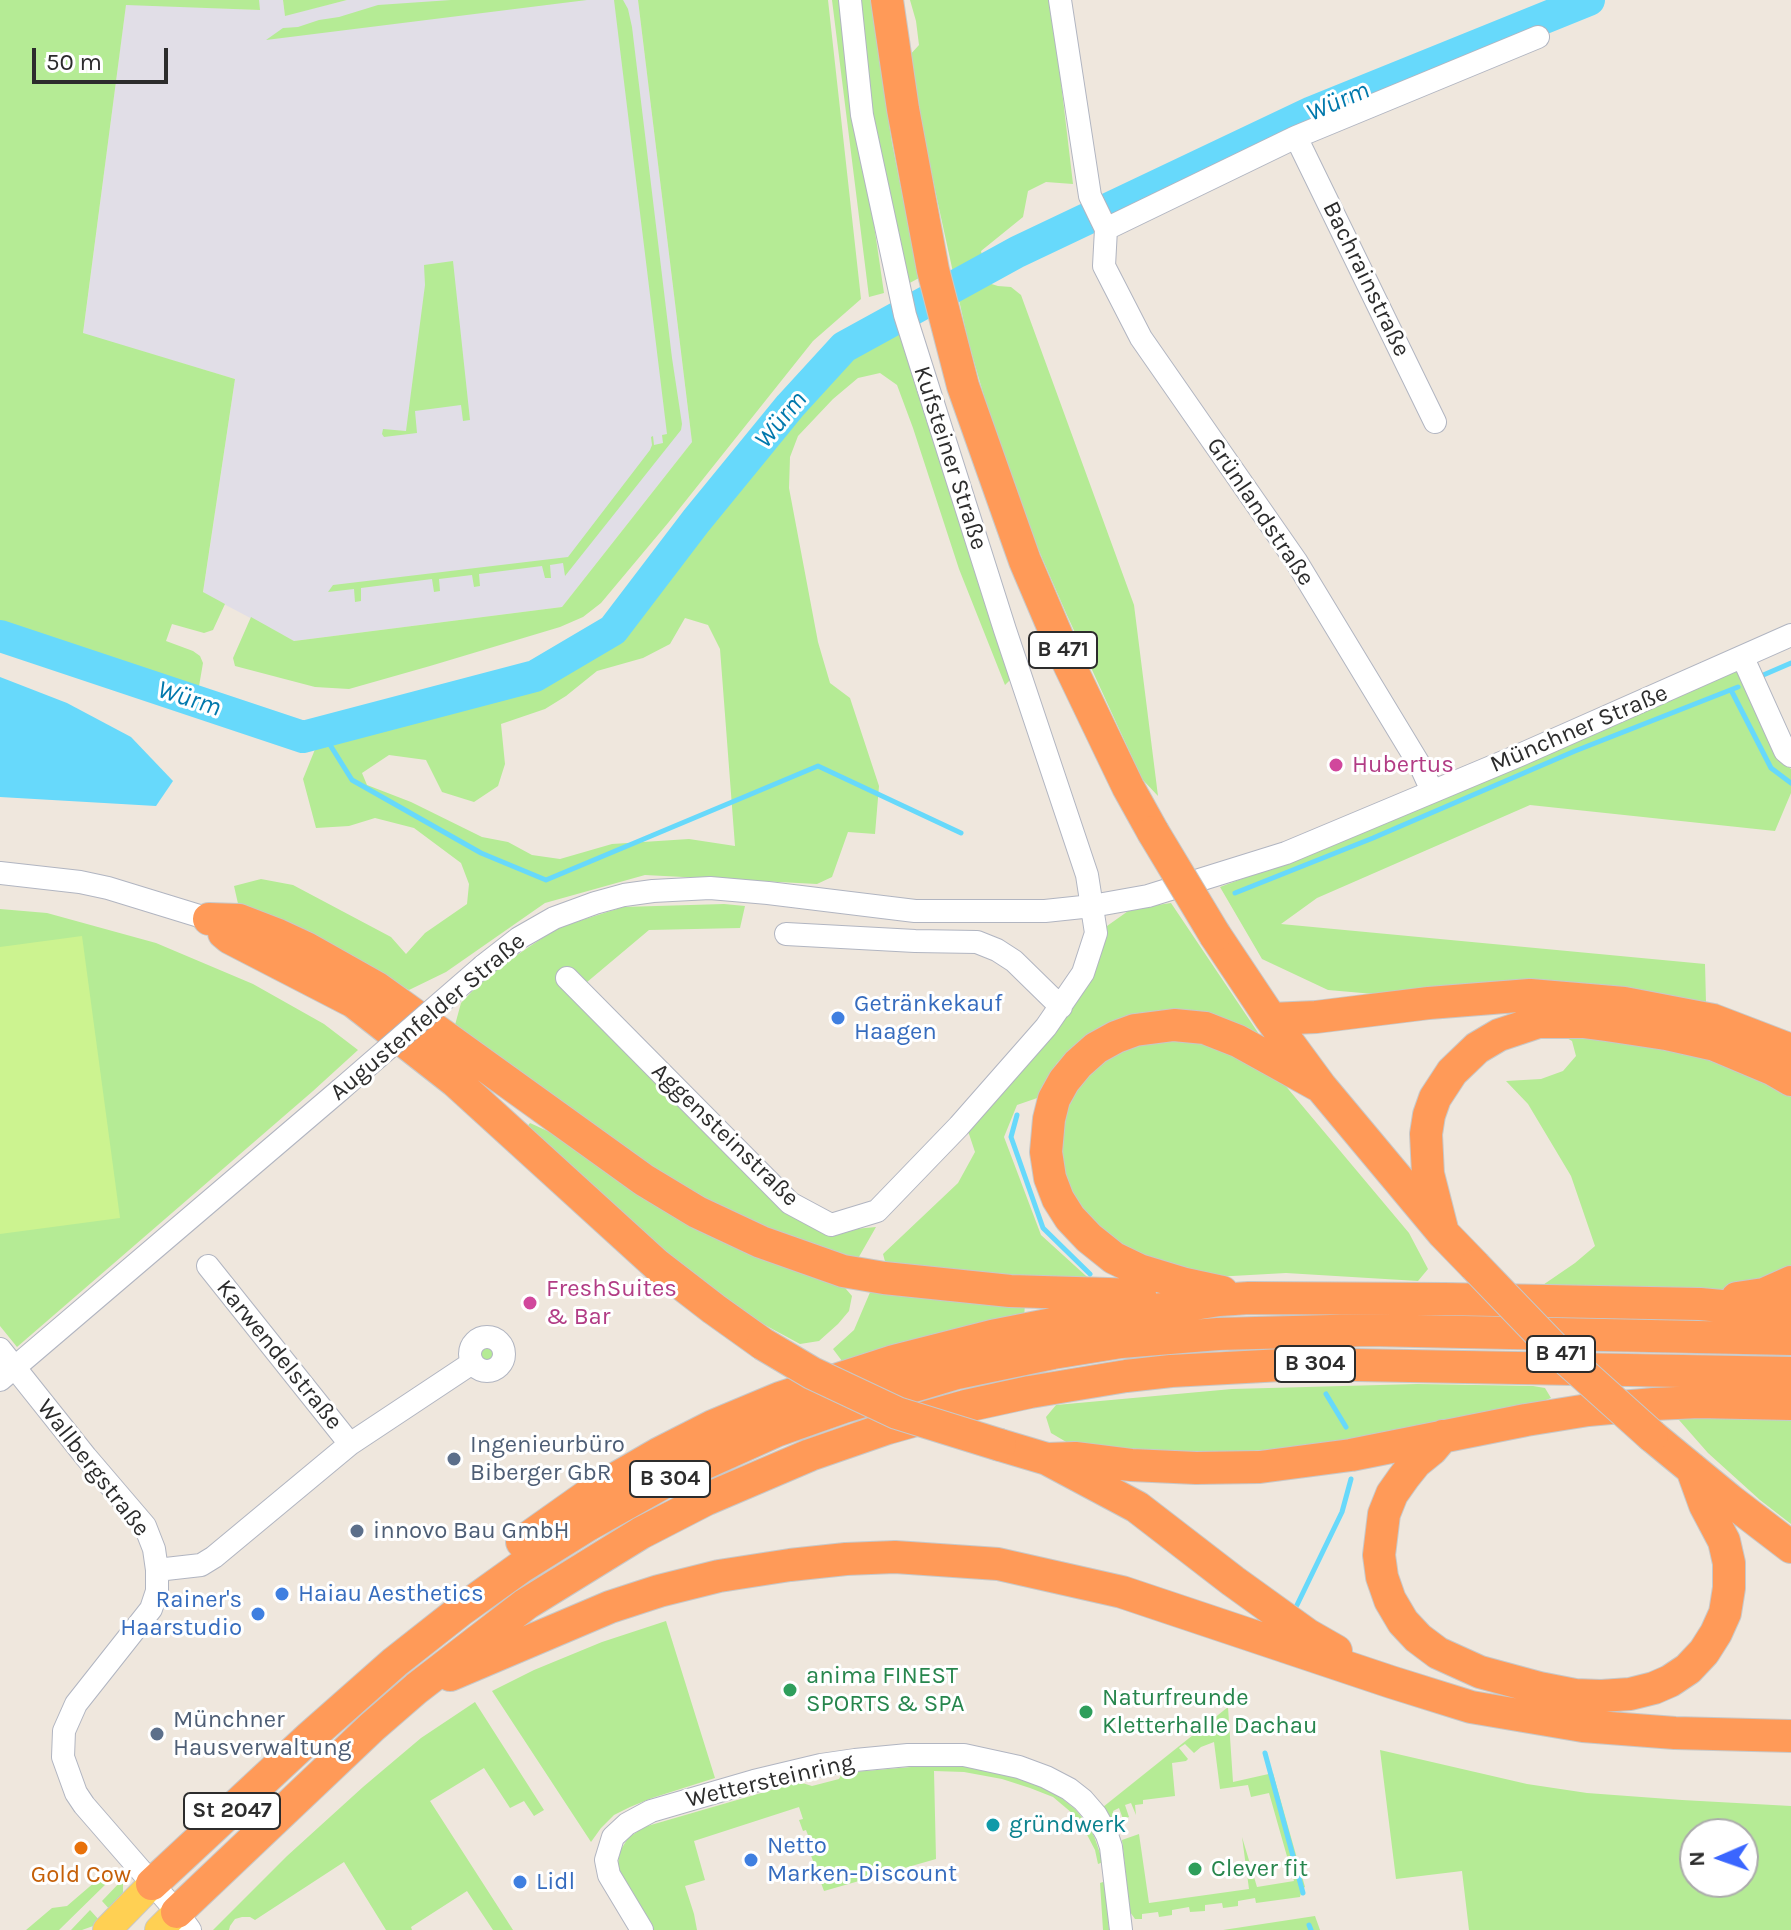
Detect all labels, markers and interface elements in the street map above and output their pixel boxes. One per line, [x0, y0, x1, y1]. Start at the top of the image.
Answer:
scale bar [36, 32, 172, 82]
text: 50 m [46, 48, 102, 76]
water label: Würm [1302, 75, 1374, 129]
street label: Bachrainstraße [1316, 197, 1416, 361]
street label: Kufsteiner Straße [907, 362, 993, 554]
water label: Würm [748, 385, 814, 455]
street label: Grünlandstraße [1200, 433, 1320, 591]
road number: B 471 [1029, 632, 1097, 668]
water label: Würm [153, 674, 225, 724]
street label: Münchner Straße [1486, 679, 1672, 779]
place label: Hubertus [1352, 751, 1454, 779]
marker: Hubertus [1327, 756, 1345, 774]
street label: Augustenfelder Straße [325, 927, 531, 1107]
place label: Getränkekauf Haagen [854, 990, 1003, 1046]
marker: Getränkekauf Haagen [829, 1009, 847, 1027]
street label: Aggensteinstraße [645, 1057, 805, 1213]
street label: Karwendelstraße [210, 1274, 348, 1436]
place label: FreshSuites & Bar [546, 1275, 677, 1331]
marker: FreshSuites & Bar [521, 1294, 539, 1312]
road number: B 471 [1527, 1336, 1595, 1372]
road number: B 304 [1275, 1346, 1355, 1382]
street label: Wallbergstraße [30, 1394, 156, 1542]
place label: Ingenieurbüro Biberger GbR [470, 1431, 625, 1487]
marker: Ingenieurbüro Biberger GbR [445, 1450, 463, 1468]
road number: B 304 [630, 1461, 710, 1497]
place label: innovo Bau GmbH [373, 1517, 570, 1545]
marker: innovo Bau GmbH [348, 1522, 366, 1540]
place label: Haiau Aesthetics [298, 1580, 484, 1608]
marker: Haiau Aesthetics [273, 1585, 291, 1603]
place label: Rainer's Haarstudio [120, 1586, 242, 1642]
marker: Rainer's Haarstudio [249, 1605, 267, 1623]
place label: anima FINEST SPORTS & SPA [806, 1662, 964, 1718]
marker: anima FINEST SPORTS & SPA [781, 1681, 799, 1699]
place label: Naturfreunde Kletterhalle Dachau [1102, 1684, 1317, 1740]
marker: Naturfreunde Kletterhalle Dachau [1077, 1703, 1095, 1721]
place label: Münchner Hausverwaltung [173, 1706, 351, 1762]
marker: Münchner Hausverwaltung [148, 1725, 166, 1743]
street label: Wettersteinring [683, 1748, 857, 1814]
road number: St 2047 [184, 1793, 280, 1829]
place label: gründwerk [1009, 1811, 1126, 1839]
marker: gründwerk [984, 1816, 1002, 1834]
north arrow [1679, 1818, 1759, 1898]
place label: Netto Marken-Discount [767, 1832, 957, 1888]
marker: Gold Cow [72, 1839, 90, 1857]
text: N [1684, 1850, 1710, 1867]
marker: Netto Marken-Discount [742, 1851, 760, 1869]
place label: Clever fit [1211, 1855, 1308, 1883]
marker: Clever fit [1186, 1860, 1204, 1878]
place label: Gold Cow [31, 1861, 131, 1889]
place label: Lidl [536, 1868, 575, 1896]
marker: Lidl [511, 1873, 529, 1891]

